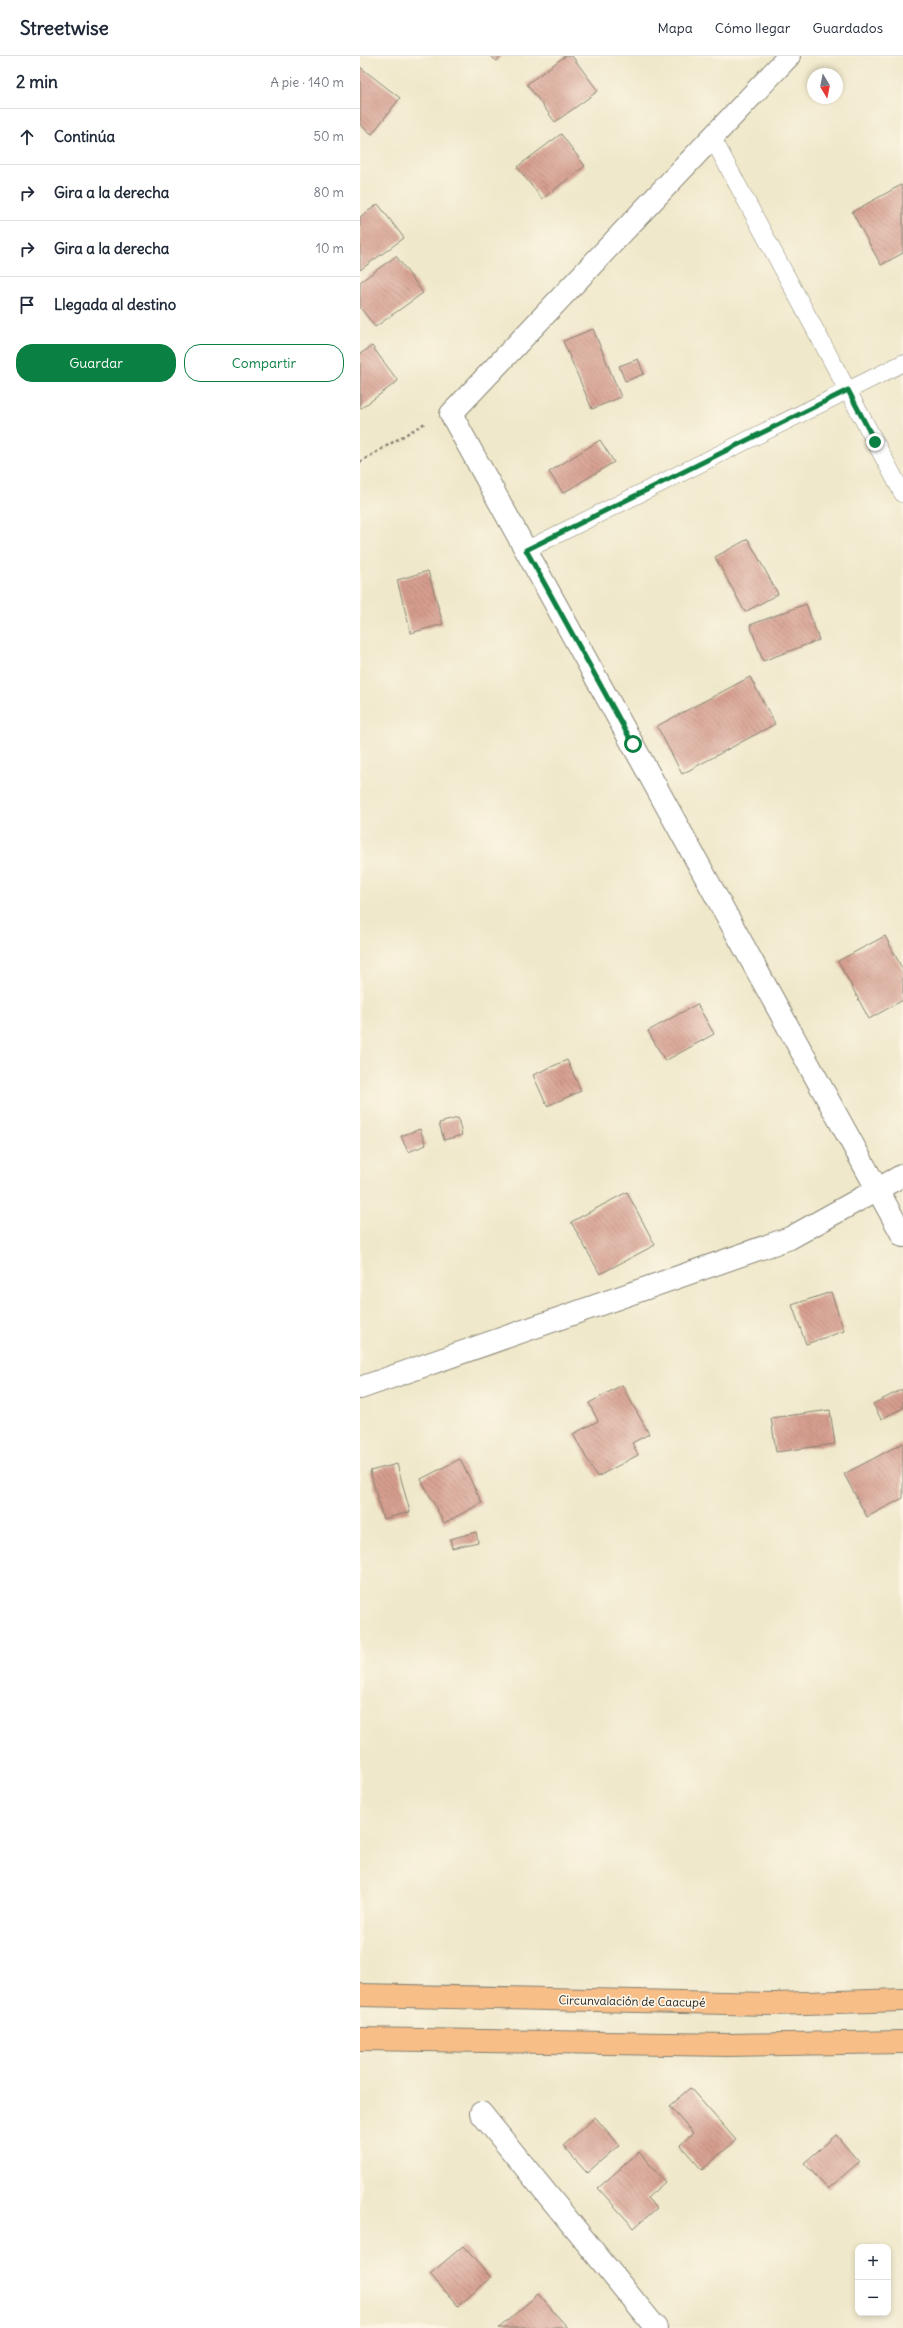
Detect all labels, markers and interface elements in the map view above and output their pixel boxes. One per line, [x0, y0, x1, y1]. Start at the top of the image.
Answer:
text: Streetwise [20, 16, 109, 40]
text: Mapa [658, 19, 693, 37]
text: Cómo llegar [715, 19, 791, 37]
text: Guardados [813, 19, 883, 37]
north arrow [807, 68, 843, 104]
text: 2 min [16, 71, 58, 93]
text: A pie · 140 m [270, 74, 344, 91]
icon: ahead [16, 126, 38, 148]
text: Continúa [54, 127, 115, 146]
text: 50 m [313, 128, 344, 145]
icon: right [16, 182, 38, 204]
text: Gira a la derecha [54, 183, 169, 202]
text: 80 m [313, 184, 344, 201]
icon: right [16, 238, 38, 260]
text: Gira a la derecha [54, 239, 169, 258]
text: 10 m [316, 240, 344, 257]
icon: arrive [16, 294, 38, 316]
text: Llegada al destino [54, 295, 176, 314]
button: Guardar [16, 344, 176, 382]
button: Compartir [184, 344, 344, 382]
route end [866, 433, 884, 451]
route start [624, 735, 642, 753]
street label: Circunvalación de Caacupé [558, 1992, 706, 2010]
map controls [855, 2244, 891, 2316]
button: + [855, 2244, 891, 2280]
button: − [855, 2280, 891, 2316]

